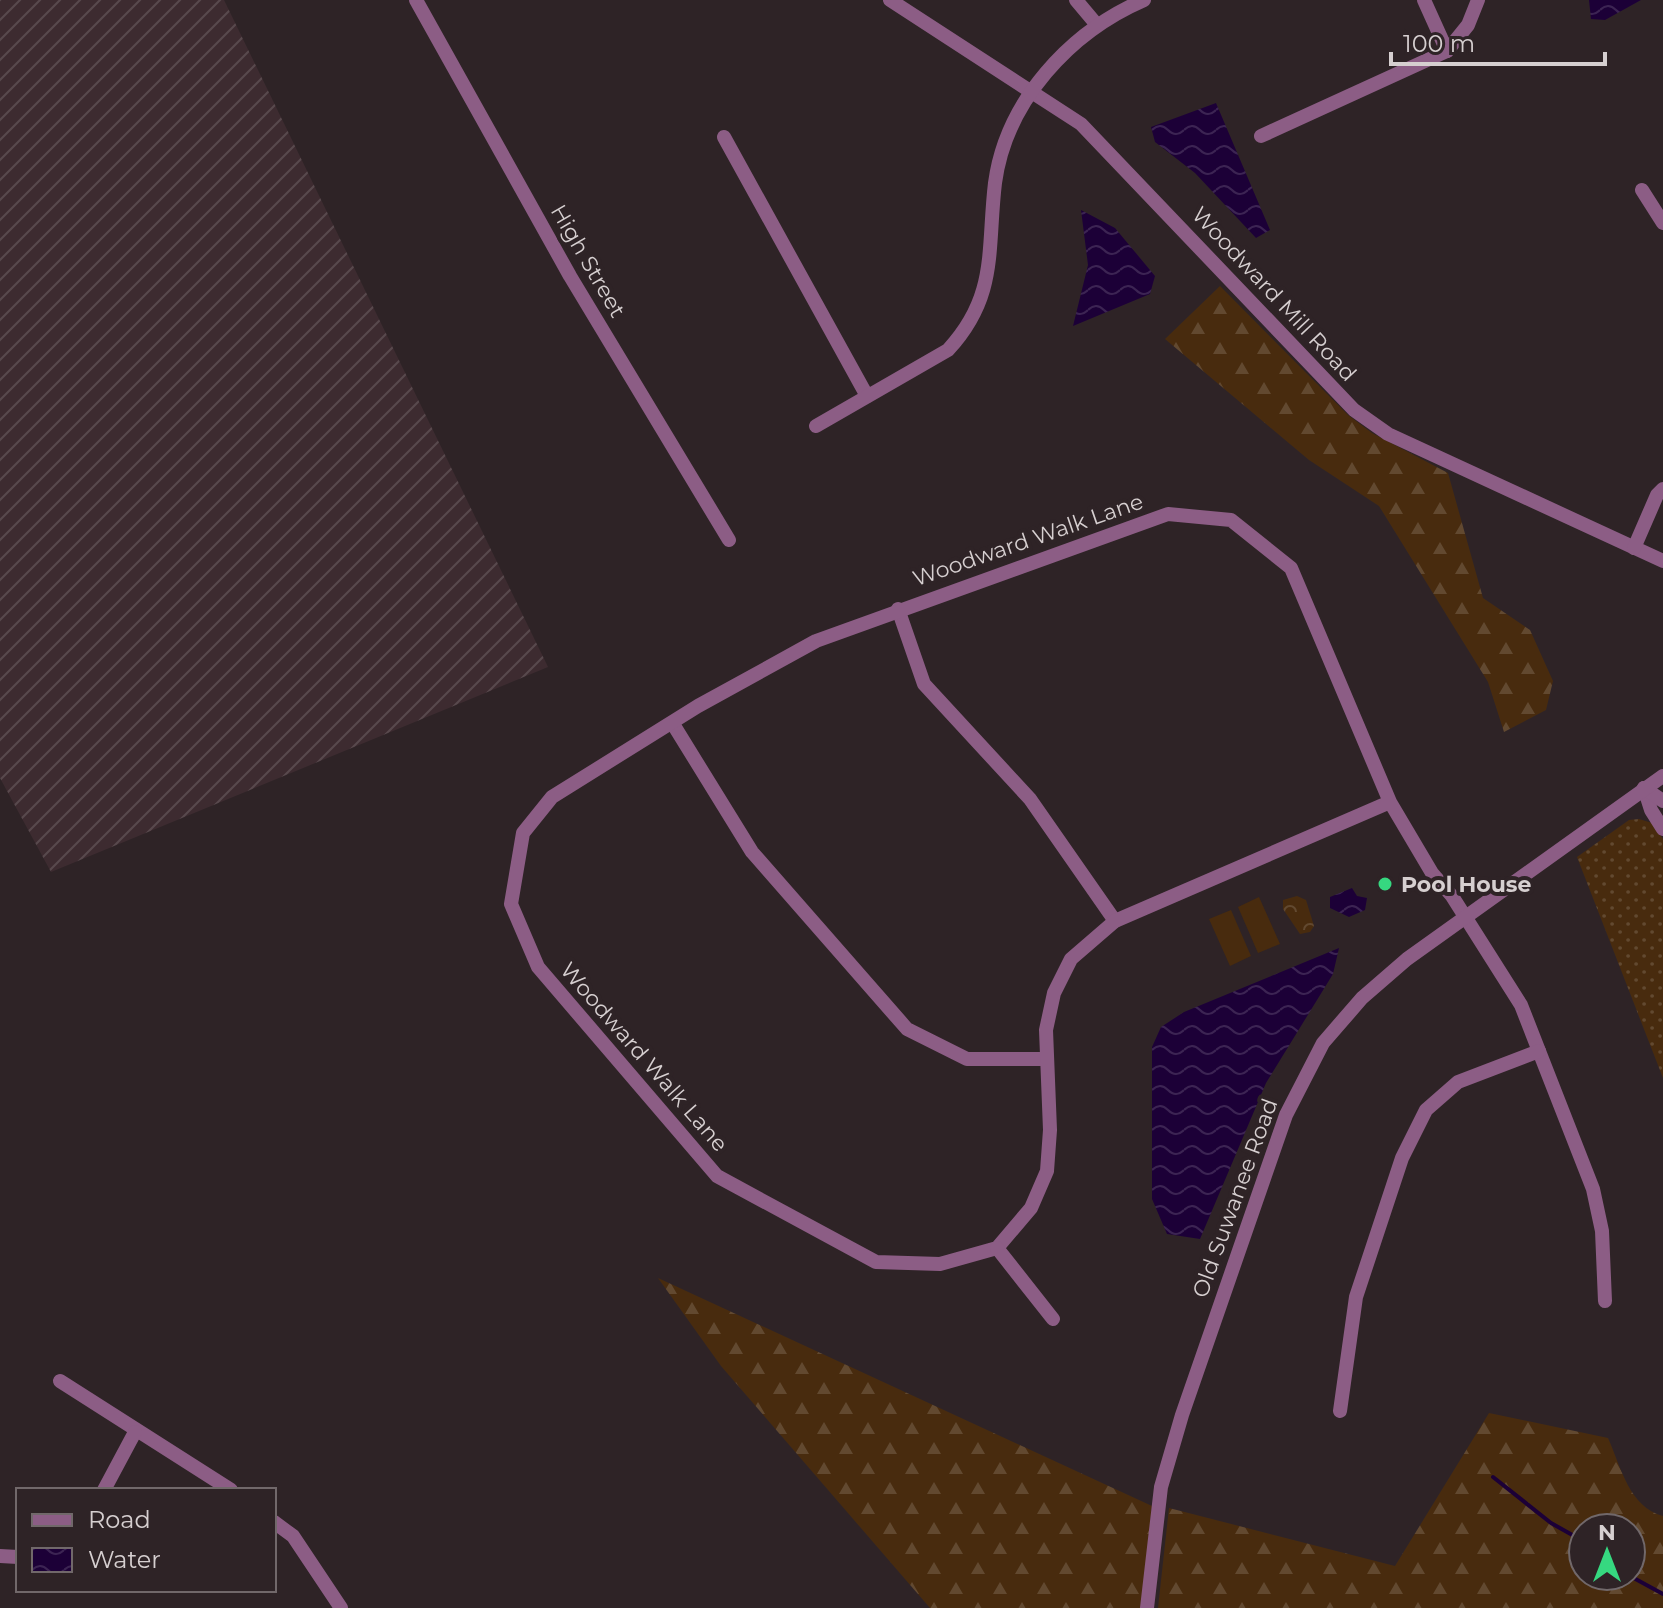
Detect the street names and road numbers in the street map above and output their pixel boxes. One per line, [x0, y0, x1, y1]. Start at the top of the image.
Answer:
street label: High Street [545, 200, 631, 322]
street label: Woodward Mill Road [1186, 201, 1362, 387]
street label: Woodward Walk Lane [909, 488, 1147, 592]
street label: Woodward Walk Lane [554, 957, 734, 1157]
street label: Old Suwanee Road [1186, 1095, 1284, 1301]

